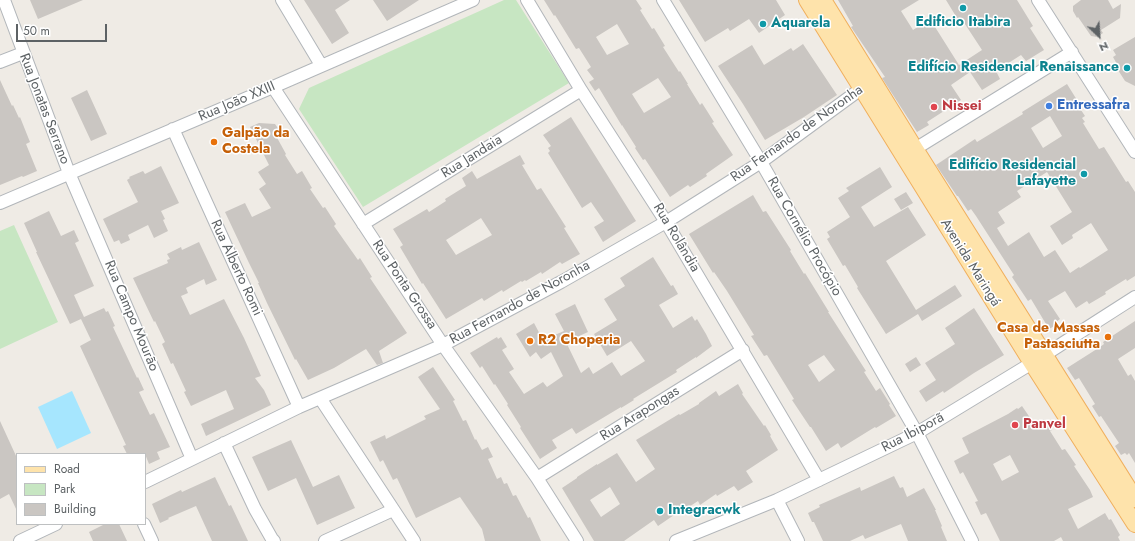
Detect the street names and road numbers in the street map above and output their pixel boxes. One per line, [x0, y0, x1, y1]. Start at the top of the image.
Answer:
street label: Rua Jonatas Serrano [15, 51, 73, 167]
street label: Rua João XXIII [196, 78, 278, 126]
street label: Rua Fernando de Noronha [728, 82, 866, 186]
street label: Rua Jandaia [438, 132, 506, 182]
street label: Rua Cornélio Procópio [763, 174, 845, 300]
street label: Rua Rolândia [649, 201, 703, 275]
street label: Avenida Maringá [936, 216, 1004, 310]
street label: Rua Alberto Romi [206, 217, 266, 319]
street label: Rua Ponta Grossa [368, 237, 440, 333]
street label: Rua Fernando de Noronha [447, 257, 593, 349]
street label: Rua Campo Mourão [100, 258, 162, 374]
street label: Rua Arapongas [597, 383, 683, 445]
street label: Rua Ibiporã [879, 410, 947, 456]

